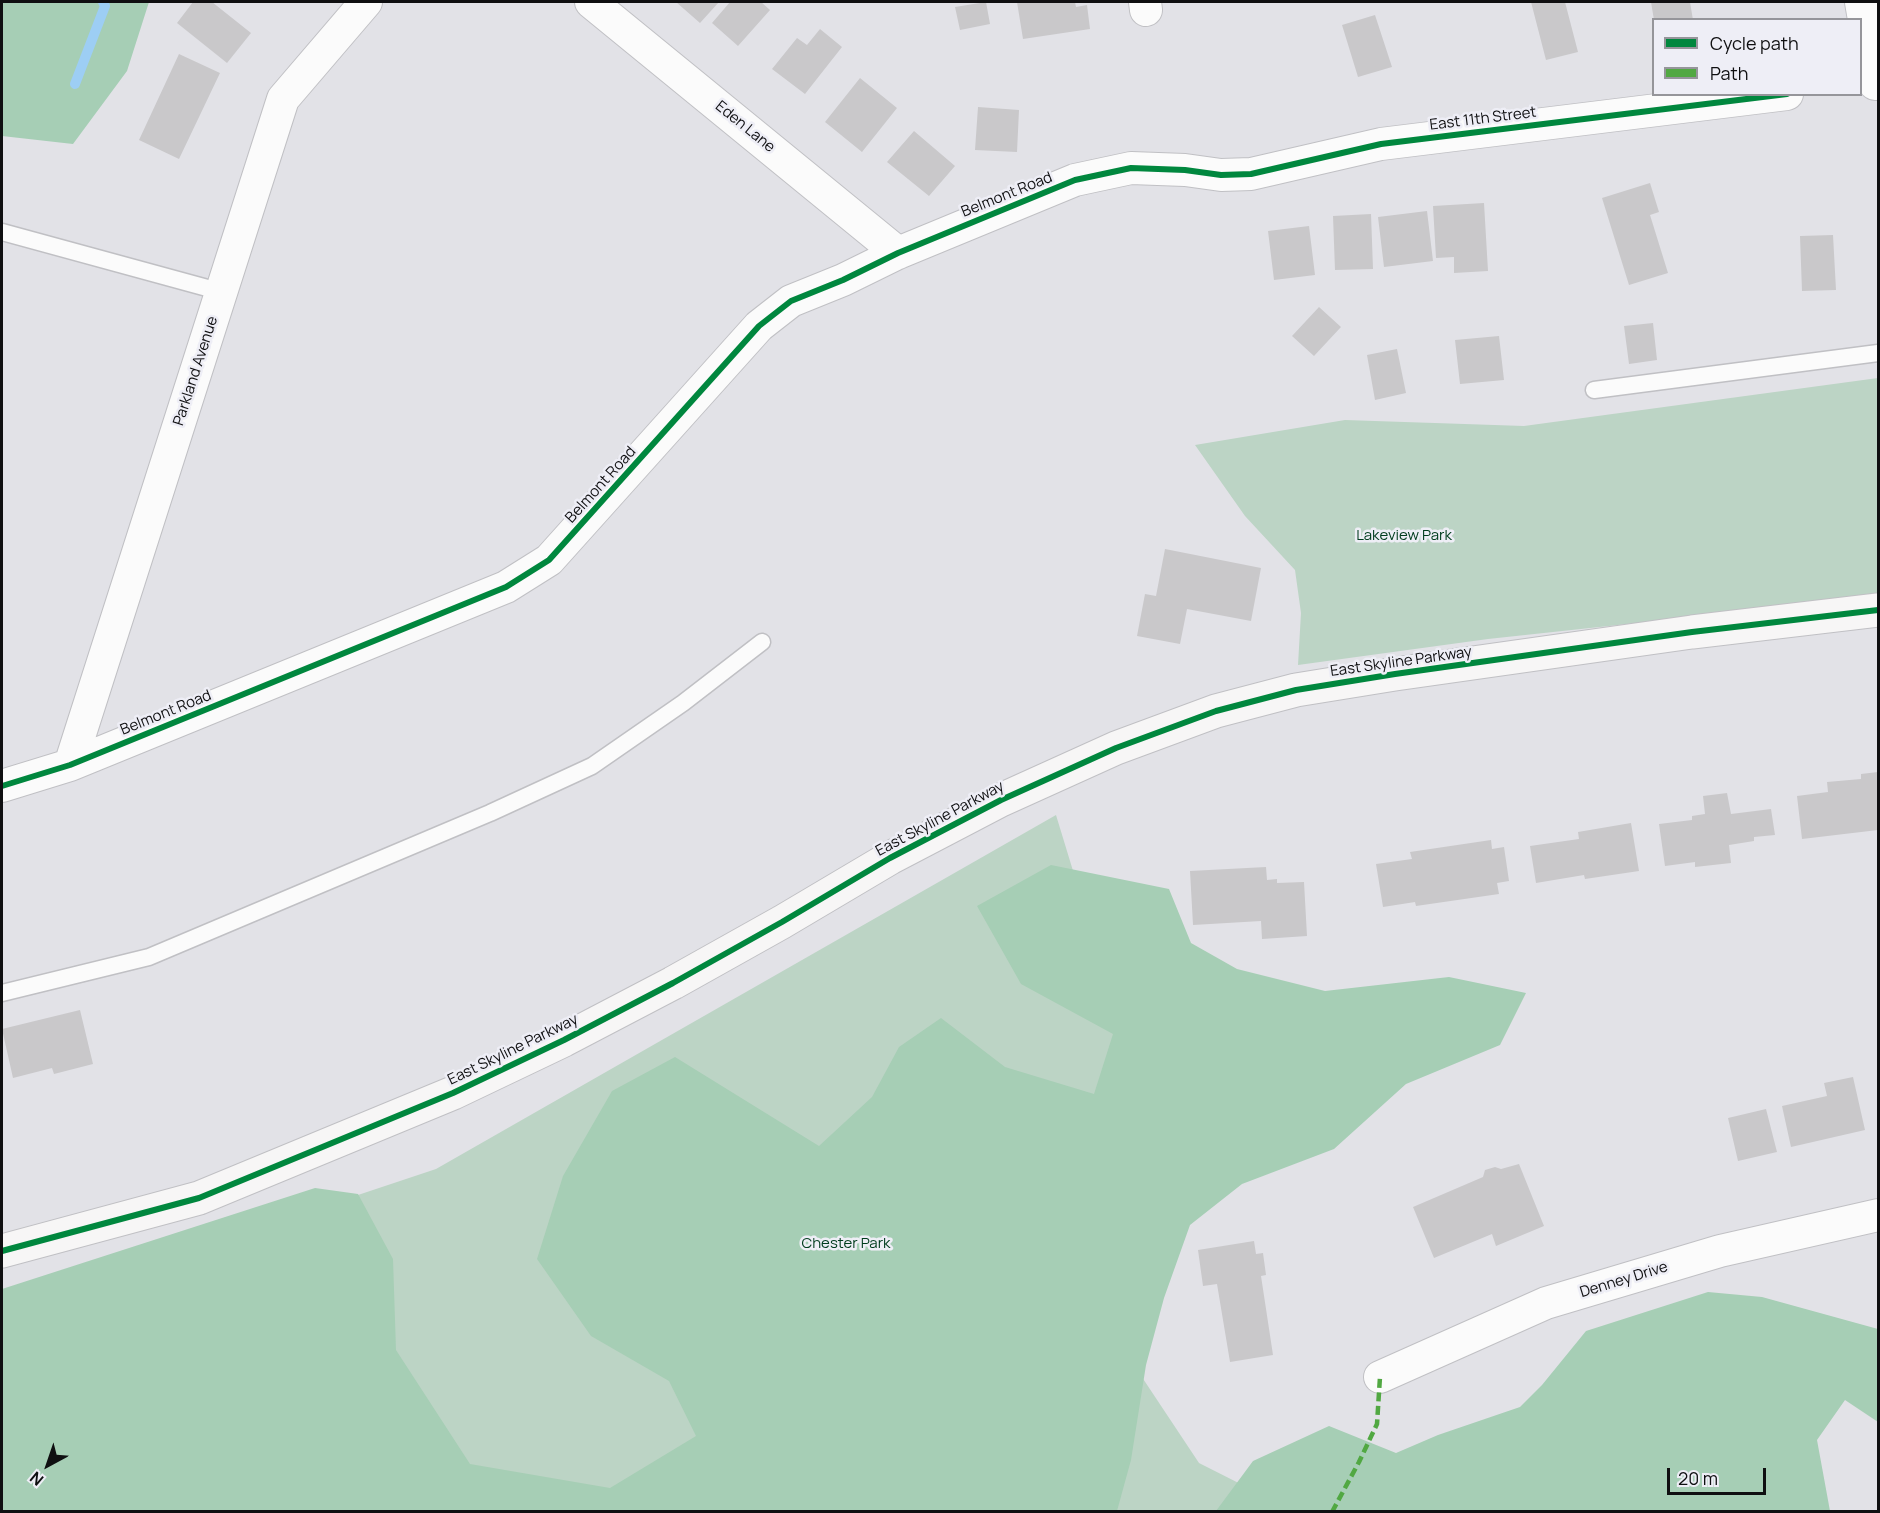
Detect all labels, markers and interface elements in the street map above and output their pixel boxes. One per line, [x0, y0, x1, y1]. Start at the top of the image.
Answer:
legend [1652, 18, 1862, 96]
text: Cycle path [1710, 31, 1799, 55]
text: Path [1710, 61, 1748, 85]
street label: Eden Lane [712, 98, 778, 156]
street label: East 11th Street [1429, 104, 1537, 134]
street label: Belmont Road [959, 169, 1055, 221]
street label: Parkland Avenue [170, 314, 222, 428]
street label: Belmont Road [562, 443, 640, 527]
park label: Lakeview Park [1356, 527, 1452, 545]
street label: East Skyline Parkway [1329, 643, 1473, 681]
street label: Belmont Road [118, 687, 214, 739]
street label: East Skyline Parkway [873, 778, 1007, 860]
street label: East Skyline Parkway [445, 1011, 581, 1089]
park label: Chester Park [801, 1235, 891, 1253]
street label: Denney Drive [1578, 1258, 1670, 1302]
north arrow [18, 1435, 78, 1495]
scale bar [1670, 1456, 1769, 1494]
text: 20 m [1678, 1466, 1718, 1490]
text: N [25, 1467, 48, 1491]

